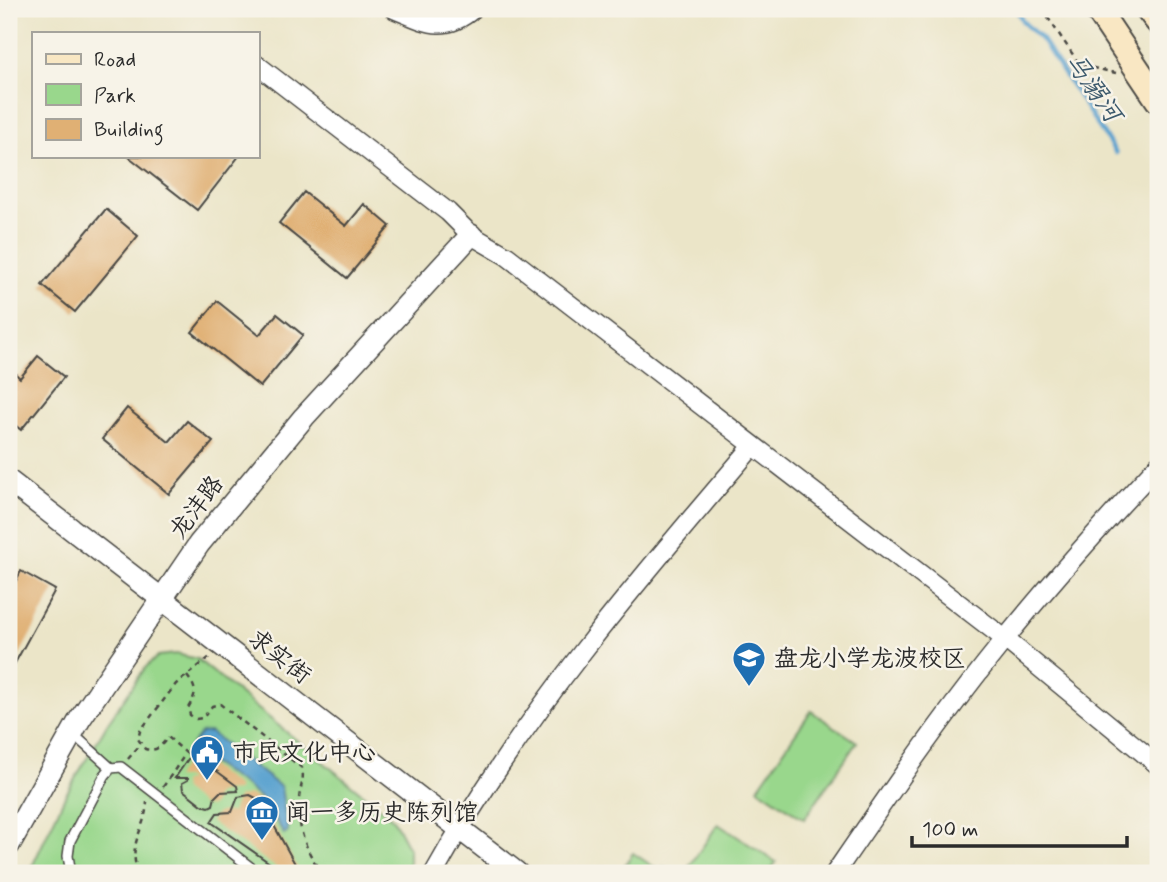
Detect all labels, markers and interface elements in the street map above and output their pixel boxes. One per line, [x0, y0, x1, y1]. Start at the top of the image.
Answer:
legend [32, 32, 259, 158]
text: Road [94, 46, 136, 74]
water label: 马溺河 [1056, 46, 1131, 133]
text: Park [94, 82, 136, 110]
text: Building [94, 116, 164, 146]
street label: 龙沣路 [163, 470, 231, 546]
street label: 求实街 [241, 623, 317, 692]
school or university icon: 盘龙小学龙波校区 [730, 639, 768, 688]
place label: 盘龙小学龙波校区 [774, 644, 966, 675]
public building icon: 市民文化中心 [188, 733, 226, 782]
place label: 市民文化中心 [232, 738, 376, 769]
museum icon: 闻一多历史陈列馆 [243, 793, 281, 842]
place label: 闻一多历史陈列馆 [286, 798, 478, 829]
scale bar [912, 805, 1127, 849]
text: 100 m [922, 816, 978, 844]

